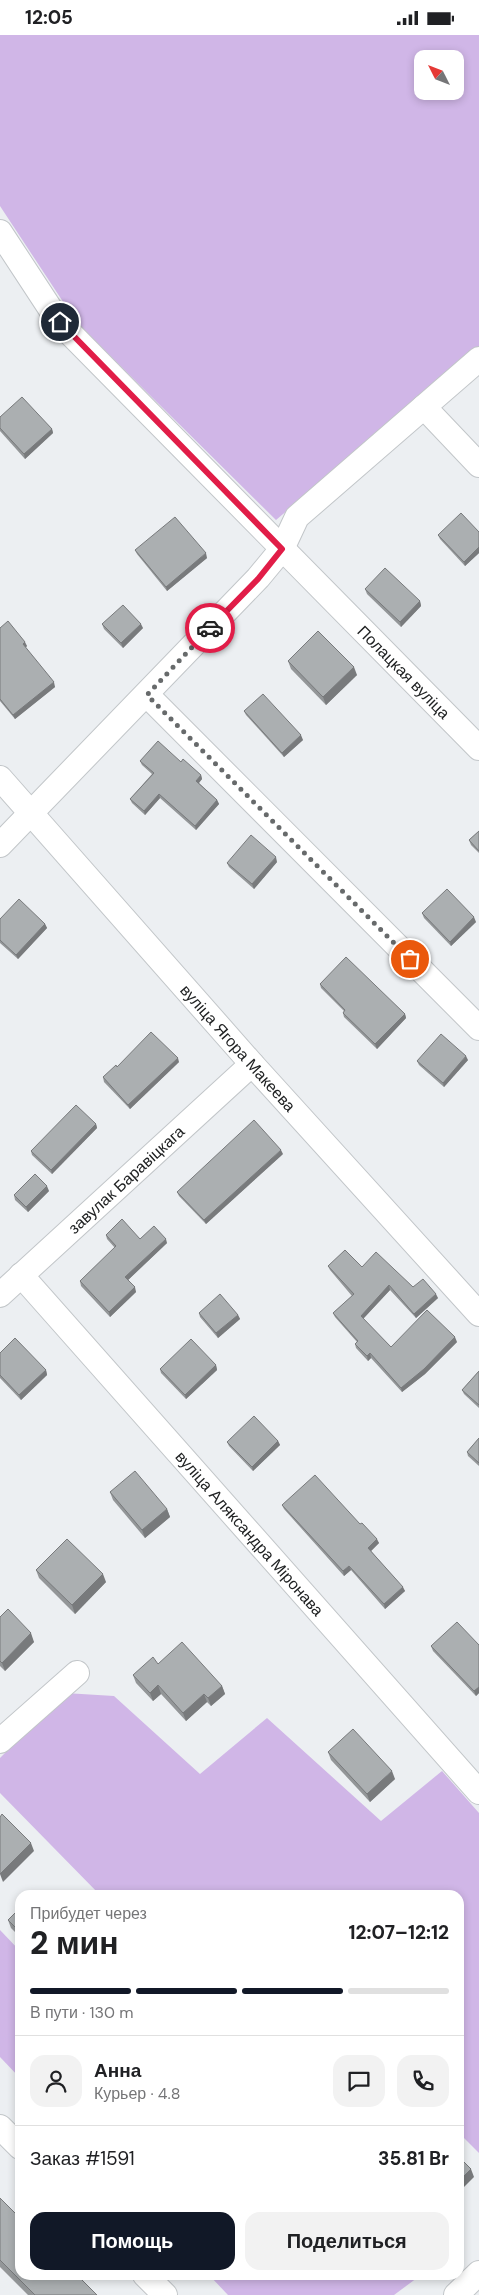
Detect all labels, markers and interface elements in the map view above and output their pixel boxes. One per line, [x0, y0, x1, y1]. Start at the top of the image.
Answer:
text: 12:05 [25, 5, 73, 30]
north arrow [414, 50, 464, 100]
map controls [414, 50, 464, 100]
pin [39, 301, 81, 343]
icon: home [46, 308, 74, 336]
courier [185, 603, 235, 653]
icon: car [196, 614, 224, 642]
street label: Полацкая вуліца [353, 621, 455, 723]
pin [389, 938, 431, 980]
icon: bag [396, 945, 424, 973]
street label: вуліца Ягора Макеева [176, 980, 301, 1116]
street label: завулак Баравіцкага [63, 1121, 189, 1238]
street label: вуліца Аляксандра Міронава [171, 1446, 329, 1620]
text: Прибудет через [30, 1903, 147, 1924]
text: 12:07–12:12 [349, 1920, 449, 1945]
text: 2 мин [30, 1922, 119, 1964]
text: В пути · 130 m [30, 2002, 133, 2023]
button: person [30, 2055, 82, 2107]
button: chat [333, 2055, 385, 2107]
button: phone [397, 2055, 449, 2107]
text: Анна [94, 2058, 141, 2083]
text: Курьер · 4.8 [94, 2083, 180, 2104]
text: Заказ #1591 [30, 2146, 135, 2171]
text: 35.81 Br [378, 2146, 449, 2171]
button: Помощь [30, 2212, 235, 2270]
button: Поделиться [245, 2212, 449, 2270]

